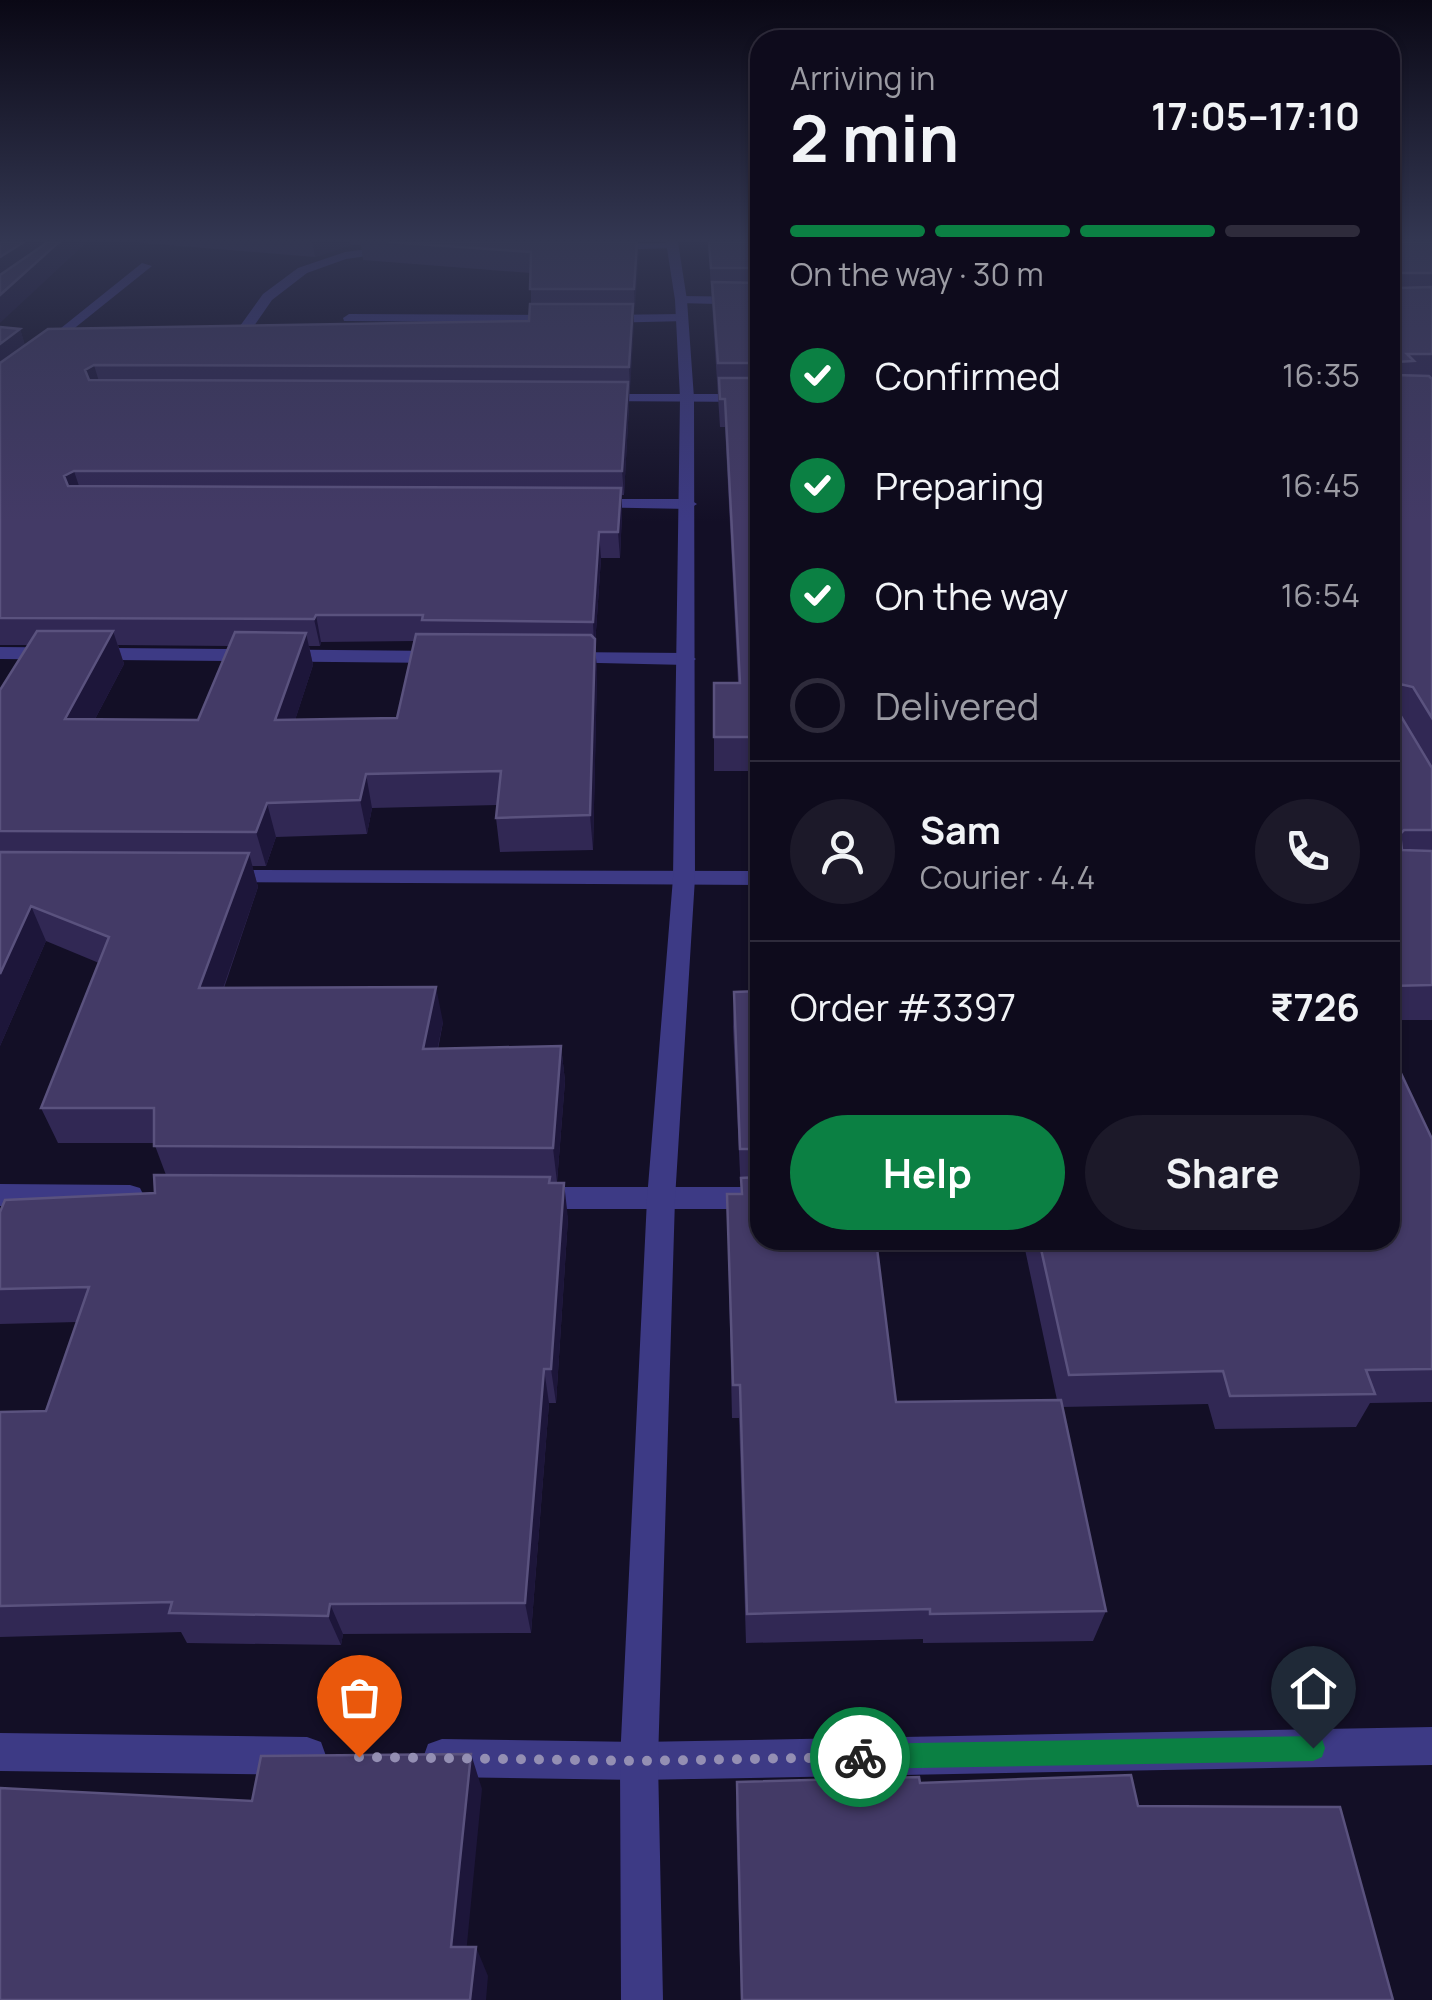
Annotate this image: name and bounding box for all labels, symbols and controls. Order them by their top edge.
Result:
text: Arriving in [790,56,935,100]
text: 17:05–17:10 [1151,89,1360,141]
text: 2 min [790,93,959,182]
text: On the way · 30 m [790,252,1044,296]
icon: check [790,348,845,403]
text: Confirmed [875,349,1061,401]
text: 16:35 [1282,353,1360,397]
icon: check [790,458,845,513]
text: Preparing [875,459,1044,511]
text: 16:45 [1281,463,1360,507]
icon: check [790,568,845,623]
text: On the way [875,569,1068,621]
text: 16:54 [1281,573,1360,617]
text: Delivered [875,679,1039,731]
button: person [790,799,895,904]
button: phone [1255,799,1360,904]
text: Sam [920,803,1001,855]
text: Courier · 4.4 [920,855,1095,899]
text: Order #3397 [790,980,1016,1032]
text: ₹726 [1270,980,1360,1032]
button: Help [790,1115,1065,1230]
button: Share [1085,1115,1360,1230]
pin [1271,1646,1356,1749]
pin [317,1655,402,1758]
icon: home [1286,1661,1341,1716]
icon: bag [332,1670,387,1725]
courier [810,1707,910,1807]
icon: bike [833,1730,888,1785]

